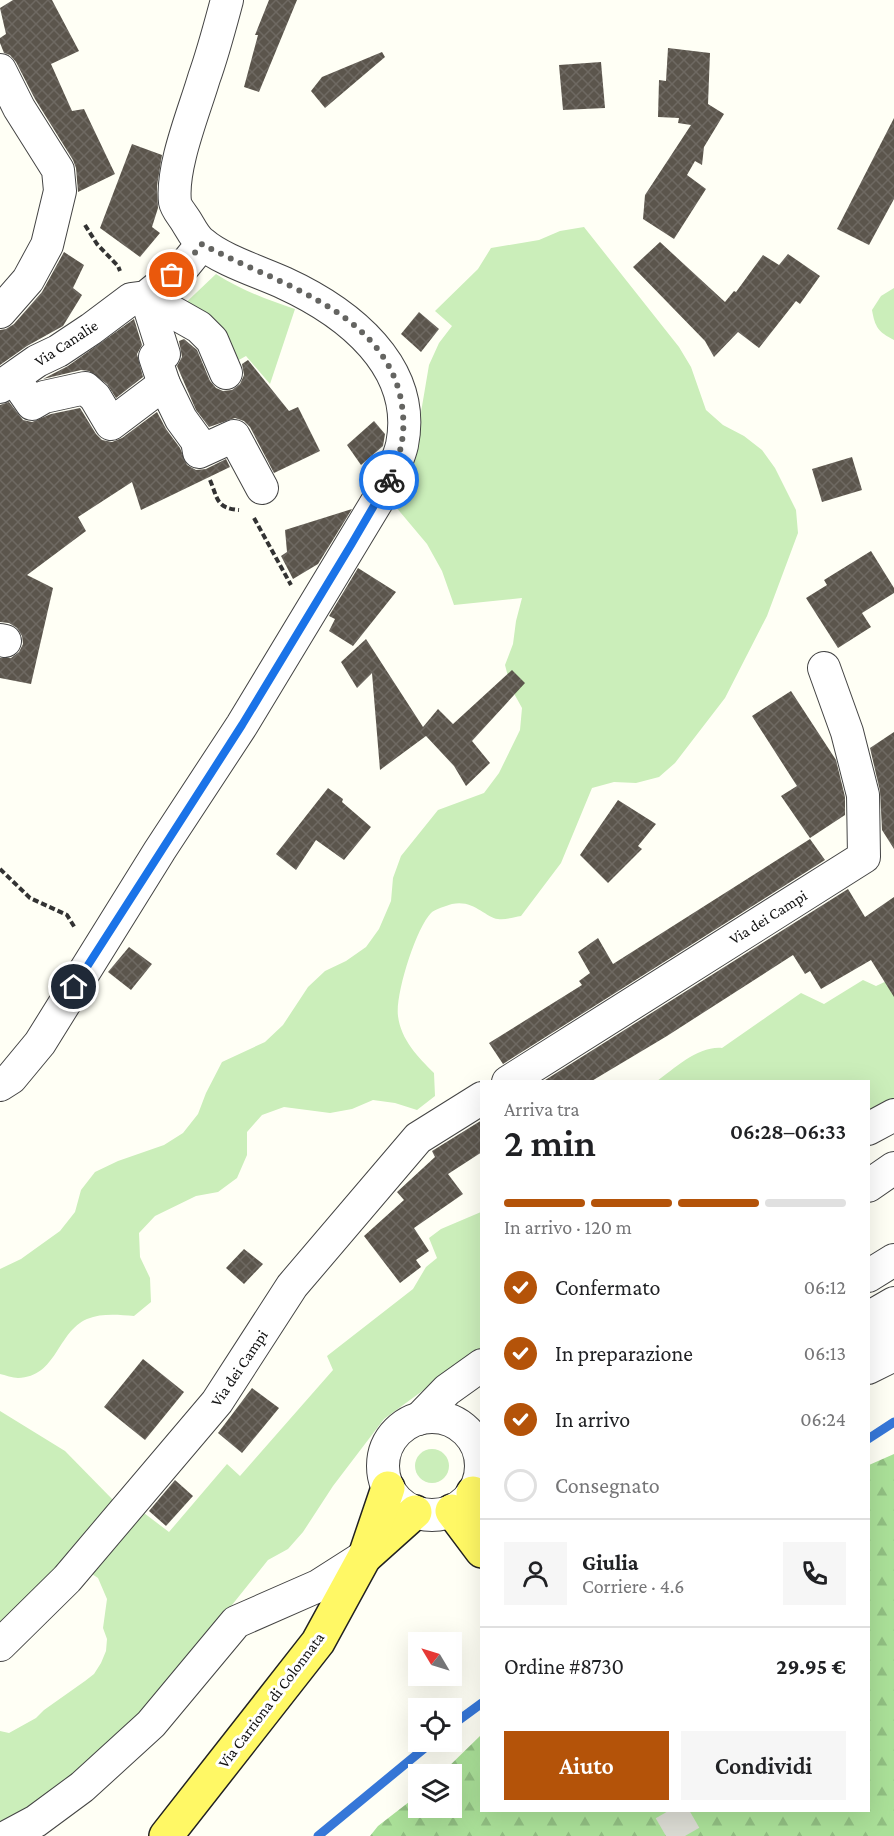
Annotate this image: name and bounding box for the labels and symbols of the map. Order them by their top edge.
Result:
pin [146,249,197,300]
street label: Via Canalie [31,316,101,370]
courier [359,450,419,510]
street label: Via dei Campi [726,886,810,948]
pin [48,961,99,1012]
street label: Via dei Campi [207,1327,272,1410]
street label: Via Carriona di Colonnata [215,1629,328,1771]
north arrow [408,1632,462,1686]

